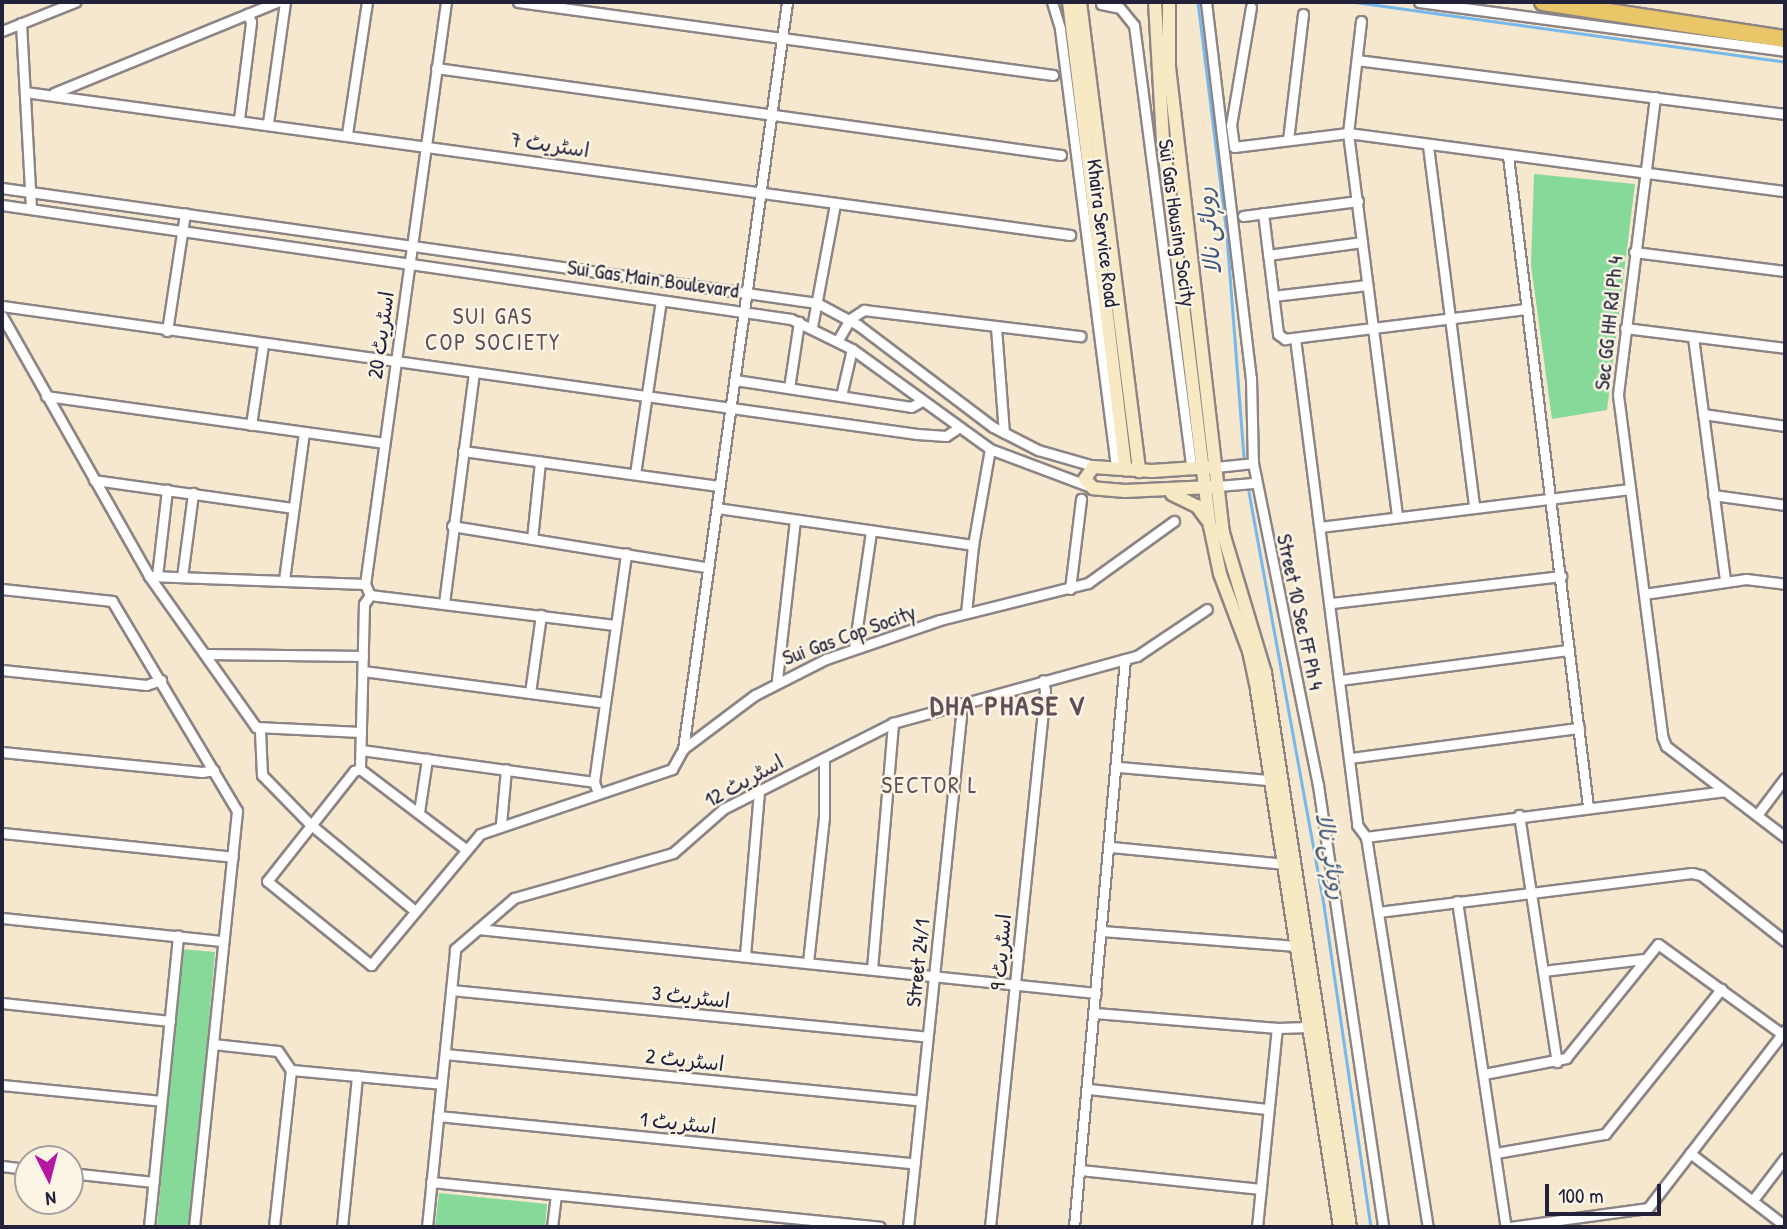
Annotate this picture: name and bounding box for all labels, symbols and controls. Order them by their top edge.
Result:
street label: اسٹریٹ 7 [509,127,591,163]
street label: Sui Gas Housing Socity [1153,138,1201,308]
street label: Khaira Service Road [1081,158,1125,308]
water label: روہائی نالا [1191,186,1227,276]
street label: Sui Gas Main Boulevard [566,254,740,304]
street label: Sec GG HH Rd Ph 4 [1589,255,1629,391]
street label: اسٹریٹ 20 [362,290,400,380]
district label: SUI GAS COP SOCIETY [426,302,560,356]
street label: Street 10 Sec FF Ph 4 [1271,532,1329,692]
street label: Sui Gas Cop Socity [779,599,919,671]
district label: DHA PHASE V [931,688,1085,722]
street label: اسٹریٹ 12 [700,749,788,813]
district label: SECTOR L [882,771,978,799]
water label: روہائی نالا [1310,810,1352,902]
street label: اسٹریٹ 9 [985,913,1017,991]
street label: Street 24/1 [901,918,935,1008]
street label: اسٹریٹ 3 [651,980,731,1014]
street label: اسٹریٹ 2 [645,1043,725,1077]
street label: اسٹریٹ 1 [639,1106,717,1140]
north arrow [14,1145,84,1215]
scale bar [1549,1170,1664,1214]
text: 100 m [1558,1181,1604,1210]
text: N [45,1185,57,1212]

